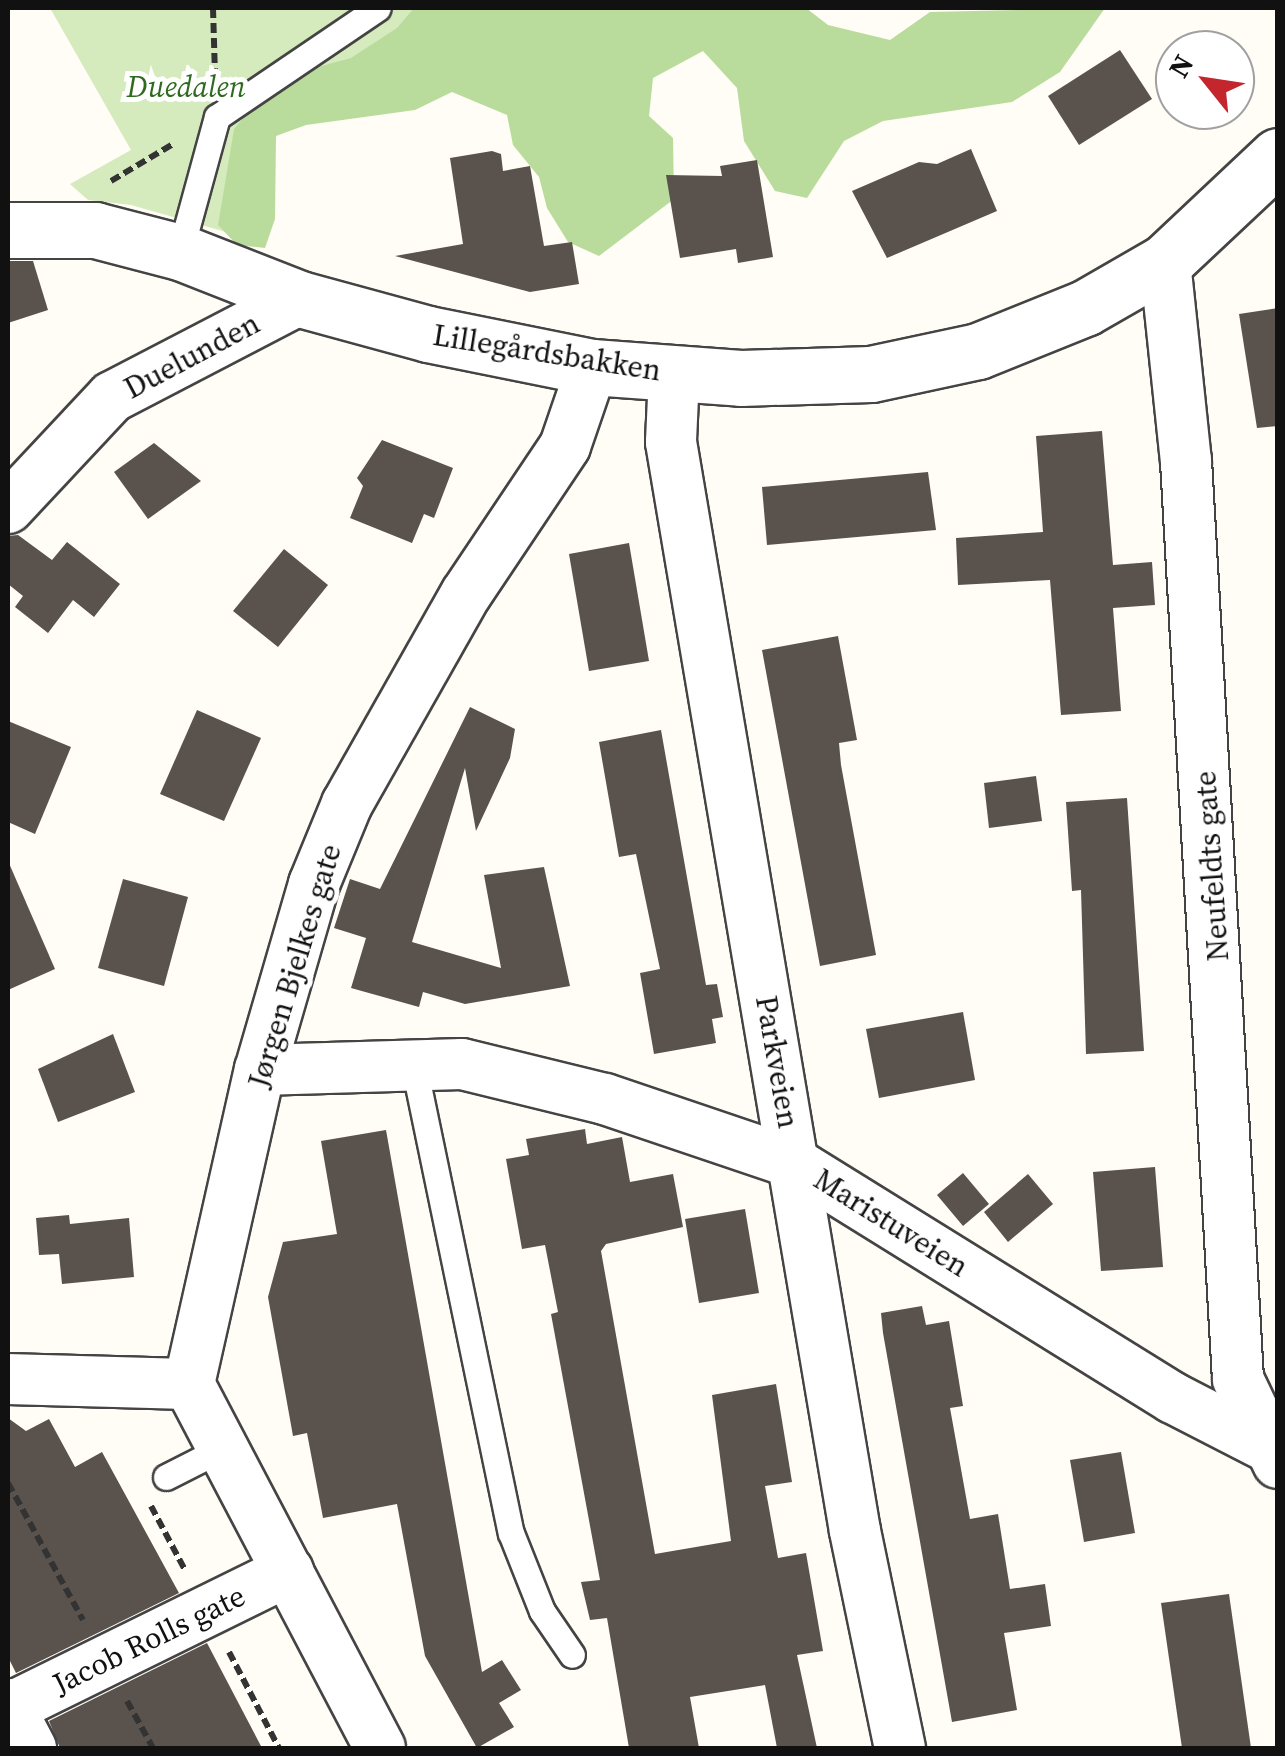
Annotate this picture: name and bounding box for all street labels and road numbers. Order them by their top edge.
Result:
street label: Duelunden [118,305,266,407]
street label: Lillegårdsbakken [430,317,664,389]
street label: Neufeldts gate [1187,770,1237,962]
street label: Jørgen Bjelkes gate [241,840,349,1092]
street label: Parkveien [748,993,806,1131]
street label: Maristuveien [807,1161,975,1285]
street label: Jacob Rolls gate [47,1578,251,1702]

